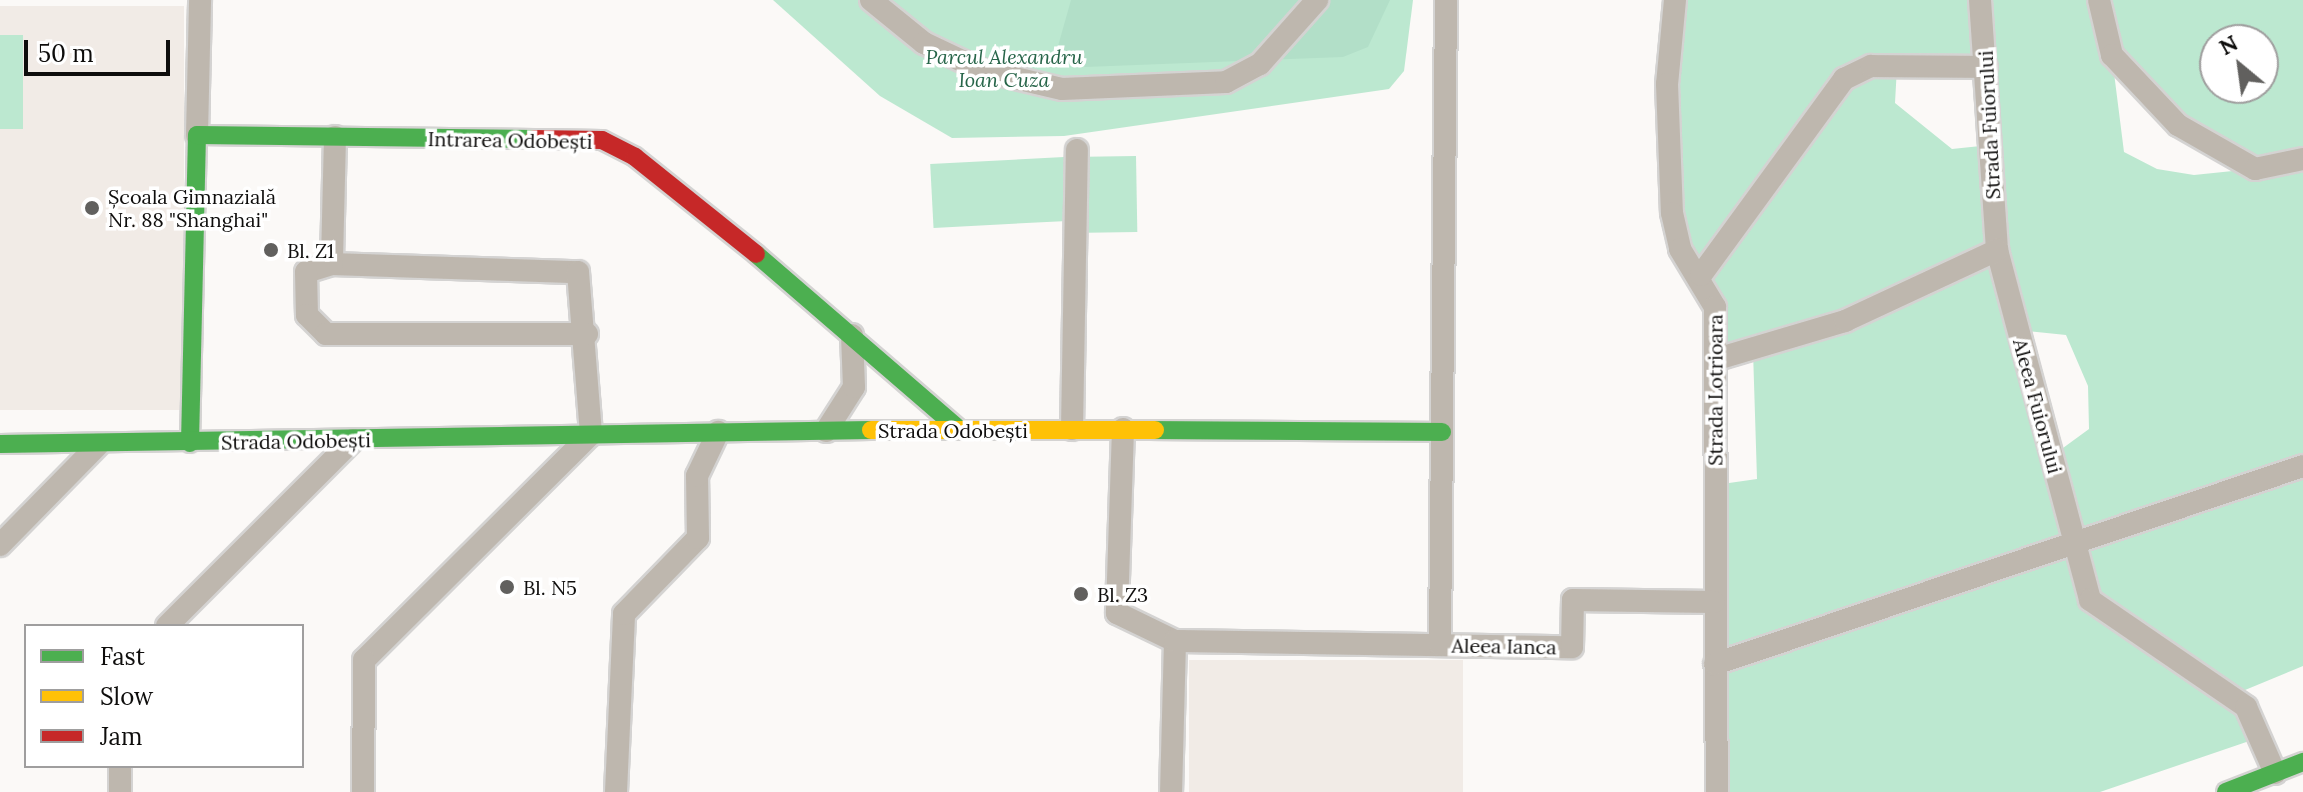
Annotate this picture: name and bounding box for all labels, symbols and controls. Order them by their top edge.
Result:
scale bar [28,24,174,74]
north arrow [2199,24,2279,104]
text: N [2214,28,2243,61]
text: 50 m [38,38,94,69]
park label: Parcul Alexandru Ioan Cuza [925,44,1083,91]
street label: Strada Fuiorului [1973,50,2005,200]
street label: Intrarea Odobești [428,127,592,153]
place label: Școala Gimnazială Nr. 88 "Shanghai" [108,184,276,231]
marker: Școala Gimnazială Nr. 88 "Shanghai" [83,199,101,217]
place label: Bl. Z1 [287,238,334,262]
marker: Bl. Z1 [262,241,280,259]
street label: Strada Lotrioara [1703,314,1727,466]
street label: Aleea Fuiorului [2008,336,2068,476]
street label: Strada Odobești [878,418,1028,442]
street label: Strada Odobești [221,428,371,454]
place label: Bl. N5 [523,575,577,599]
marker: Bl. N5 [498,578,516,596]
place label: Bl. Z3 [1097,582,1148,606]
marker: Bl. Z3 [1072,585,1090,603]
legend [24,624,304,768]
street label: Aleea Ianca [1451,633,1557,659]
text: Fast [100,641,145,672]
text: Slow [100,681,153,712]
text: Jam [100,721,142,752]

